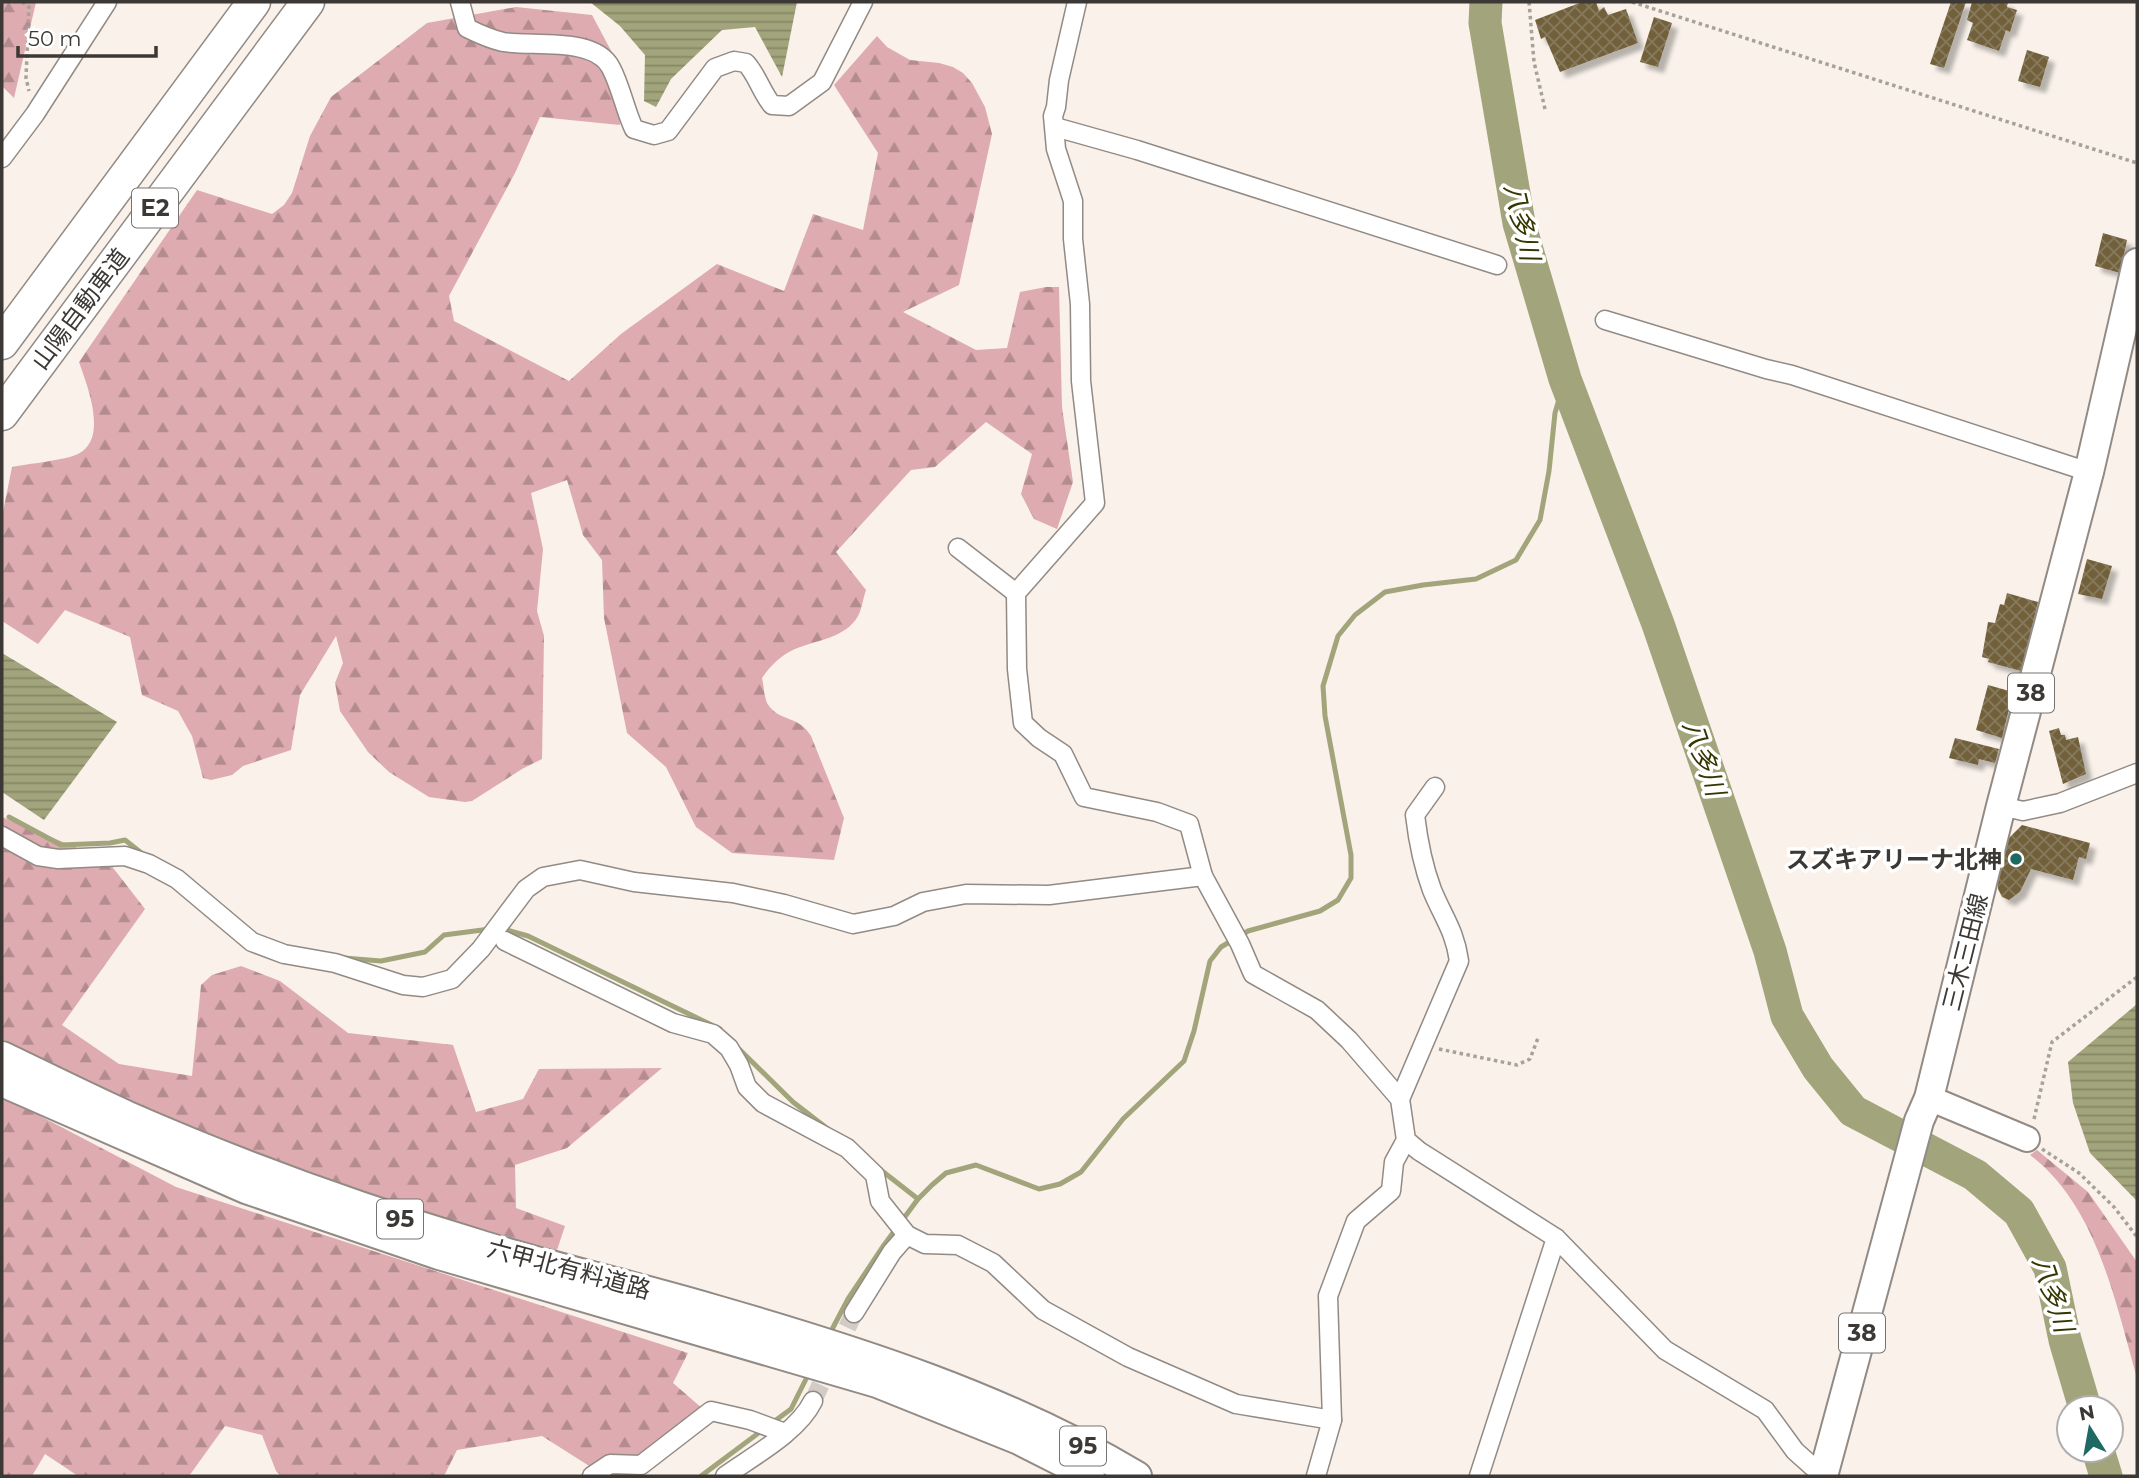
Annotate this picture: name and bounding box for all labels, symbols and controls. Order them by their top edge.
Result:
scale bar [18,14,156,58]
text: 50 m [28,26,82,51]
water label: 八多川 [1498,180,1547,267]
road number: E2 [132,188,178,228]
street label: 山陽自動車道 [25,243,135,375]
road number: 38 [2008,674,2054,712]
water label: 八多川 [1676,716,1733,803]
place label: スズキアリーナ北神 [1786,845,2002,874]
marker: スズキアリーナ北神 [2008,851,2024,867]
street label: 三木三田線 [1936,890,1994,1014]
road number: 95 [377,1200,423,1238]
street label: 六甲北有料道路 [484,1233,654,1305]
water label: 八多川 [2026,1252,2081,1339]
road number: 38 [1839,1314,1885,1352]
north arrow [2055,1394,2125,1464]
text: N [2077,1400,2097,1426]
road number: 95 [1060,1427,1106,1466]

